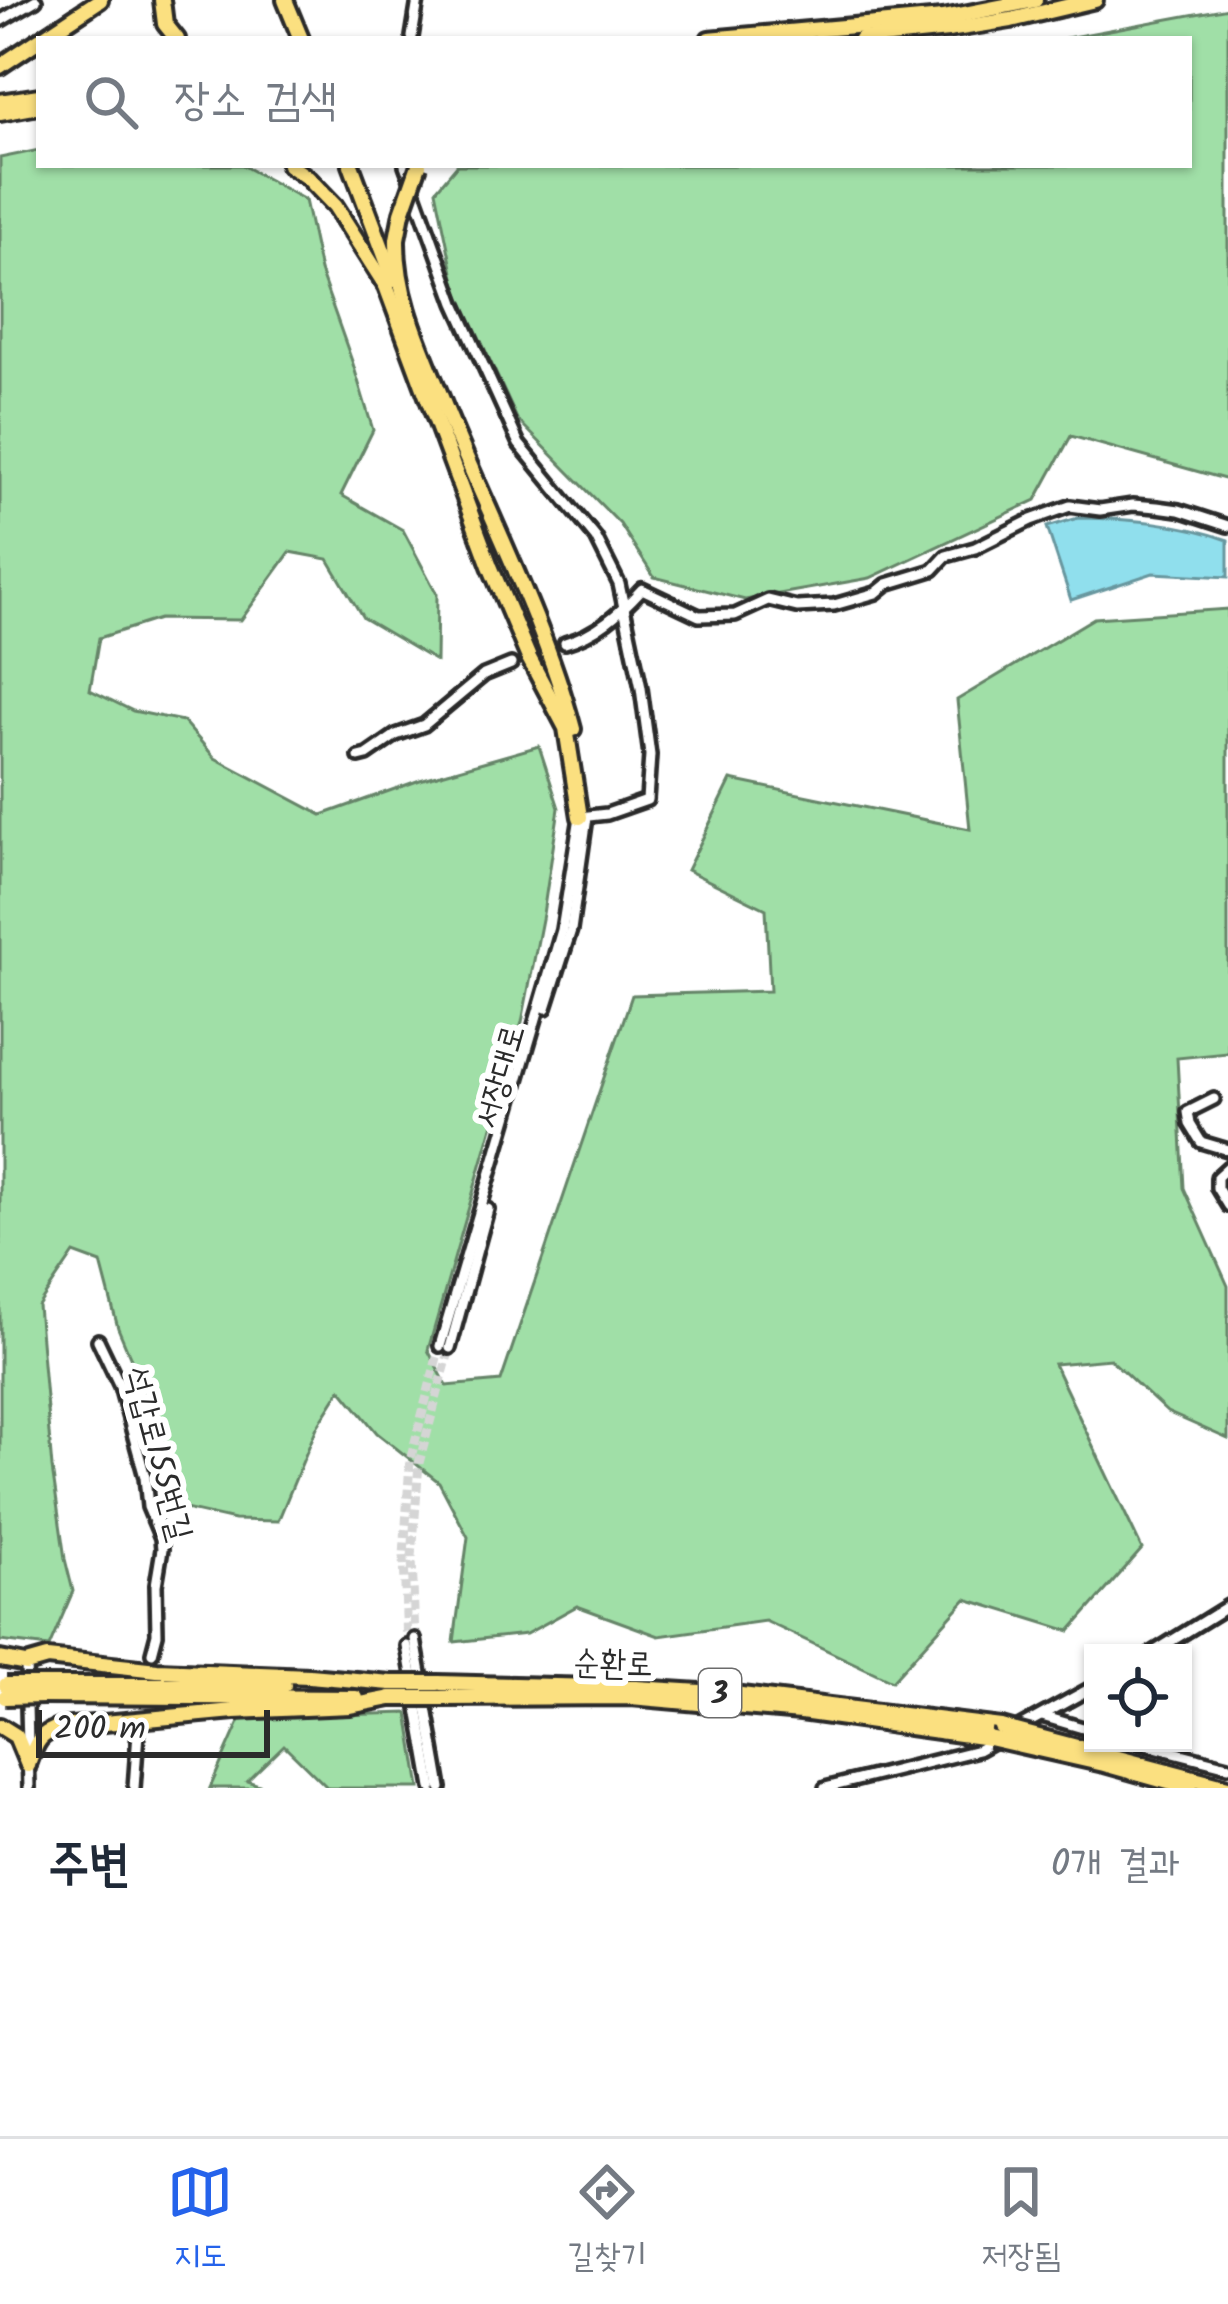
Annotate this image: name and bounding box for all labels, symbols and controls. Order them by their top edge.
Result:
search box [36,36,1192,168]
text: 장소 검색 [174,66,337,138]
icon: search [78,69,144,135]
street label: 서장대로 [461,1019,541,1135]
street label: 석갑로155번길 [108,1361,205,1547]
street label: 순환로 [573,1638,653,1693]
map controls [1084,1644,1192,1752]
button: locate [1084,1644,1192,1752]
road number: 3 [699,1669,741,1717]
scale bar [36,1704,270,1757]
text: 200 m [54,1704,146,1757]
text: 주변 [48,1826,130,1907]
text: 0개 결과 [1051,1835,1180,1897]
tab: 지도 [167,2159,233,2284]
tab: 길찾기 [567,2159,647,2284]
tab: 저장됨 [981,2159,1061,2284]

